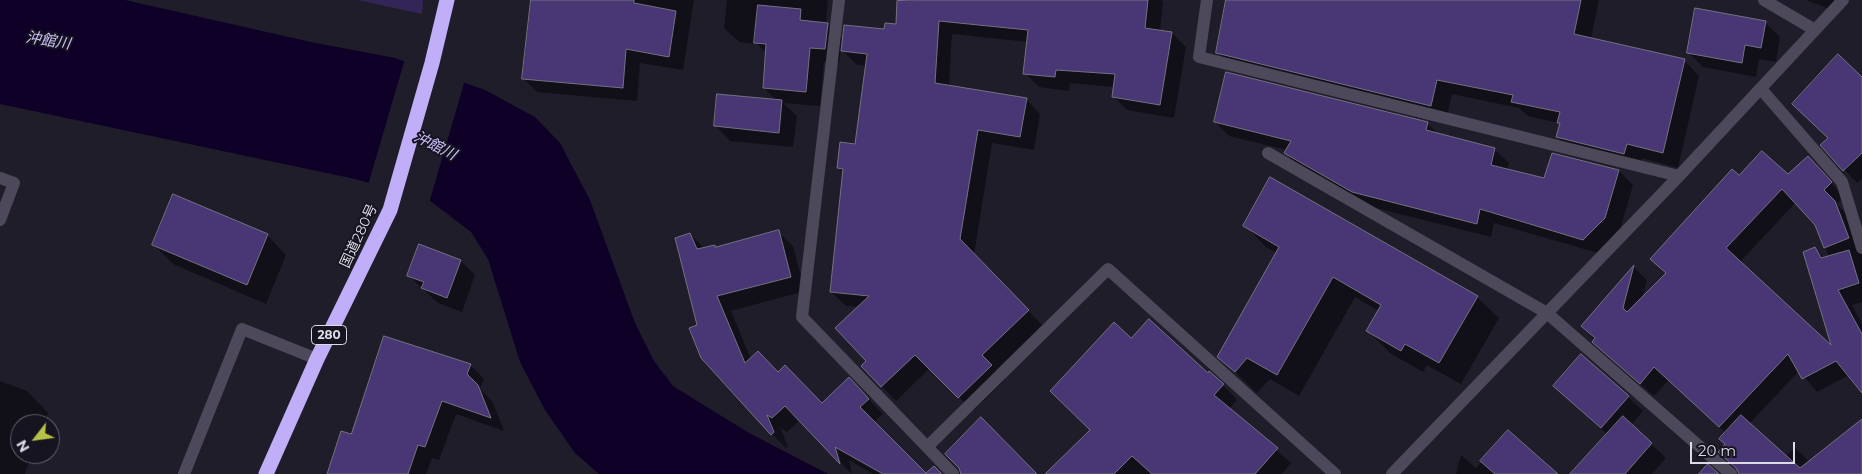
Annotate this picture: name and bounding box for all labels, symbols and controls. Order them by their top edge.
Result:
water label: 沖館川 [24,29,72,53]
water label: 沖館川 [411,128,459,164]
street label: 国道280号 [337,202,381,270]
road number: 280 [312,326,346,344]
north arrow [10,414,60,464]
scale bar [1692,432,1797,464]
text: N [12,437,33,455]
text: 20 m [1698,441,1736,460]

